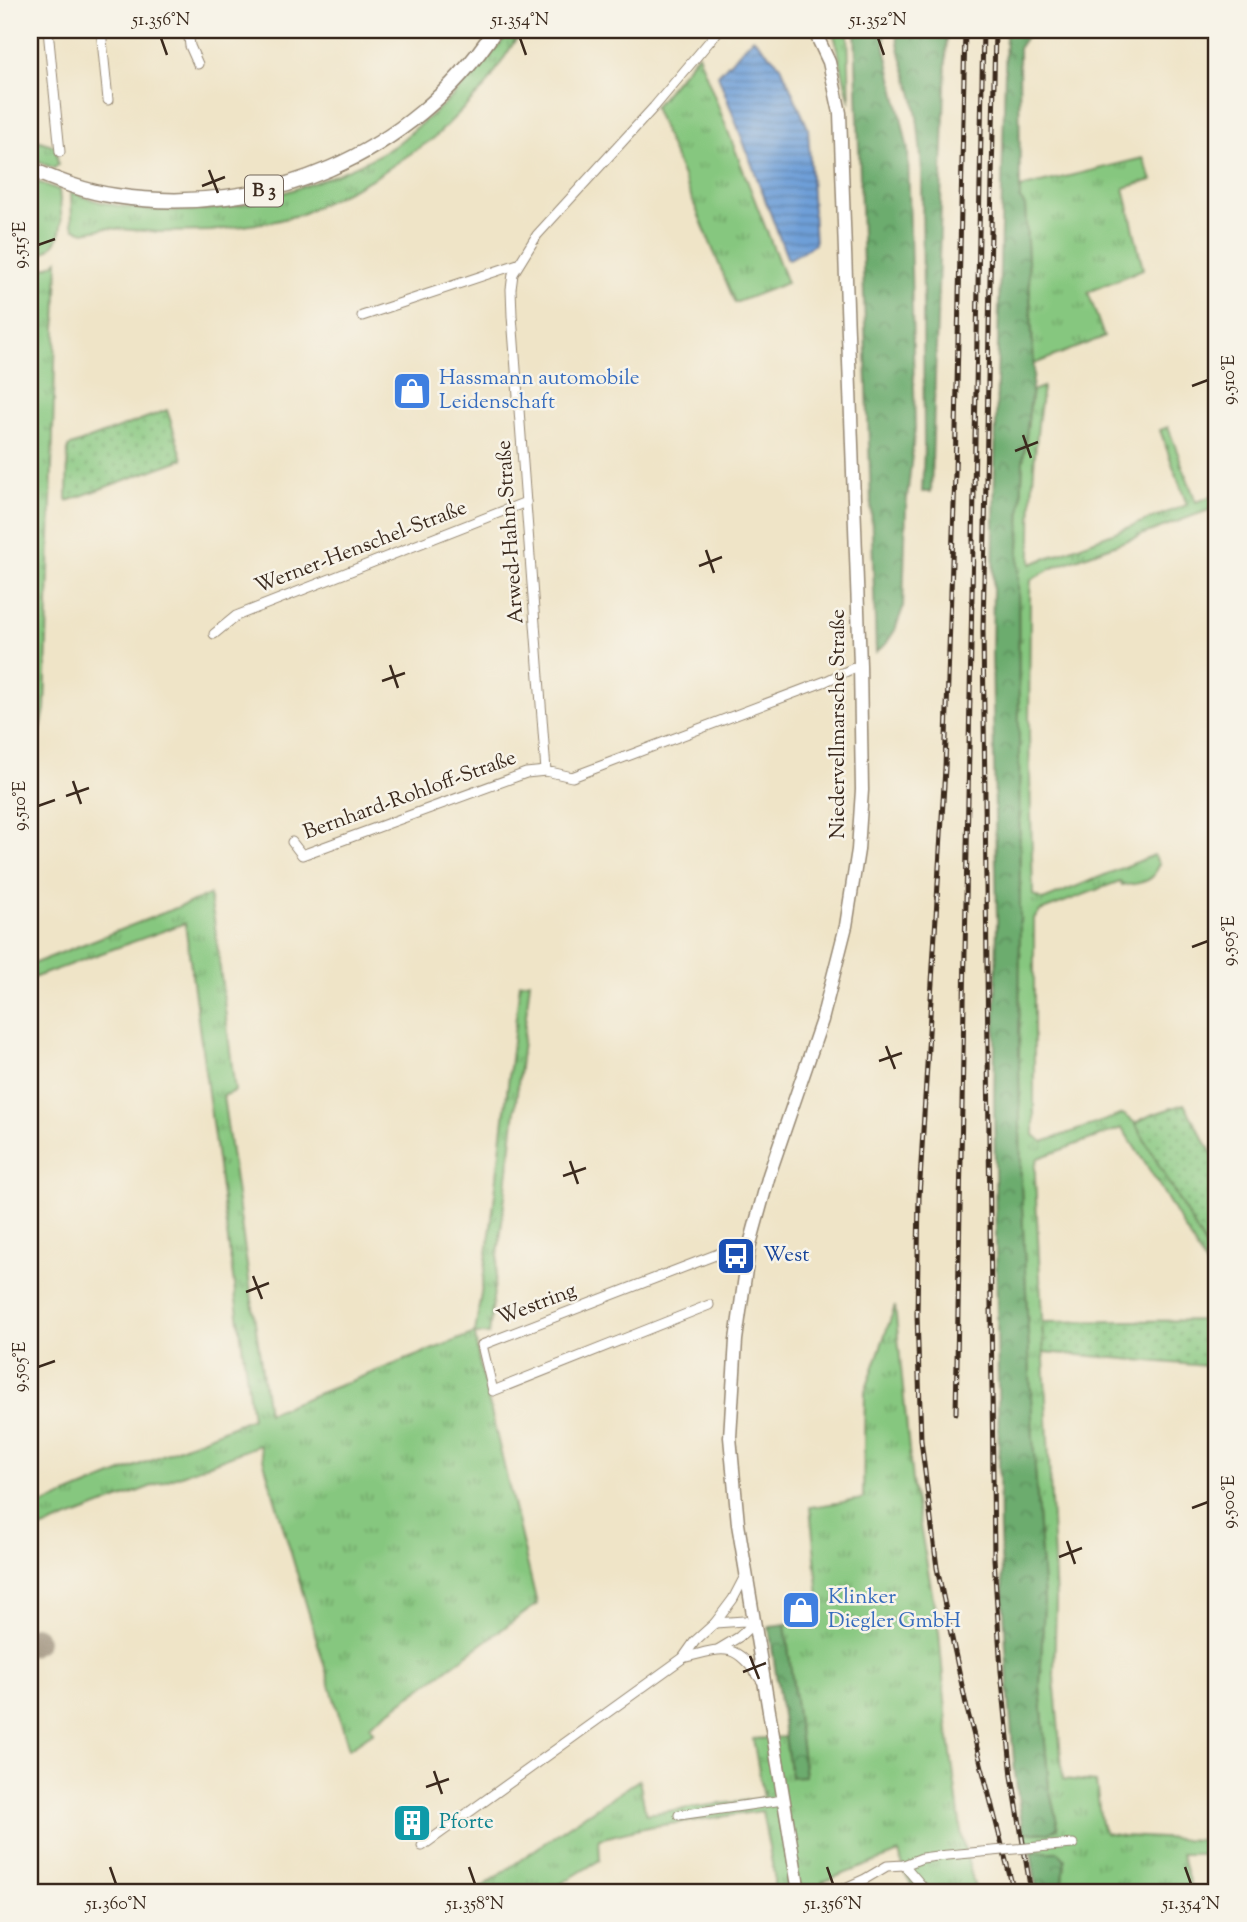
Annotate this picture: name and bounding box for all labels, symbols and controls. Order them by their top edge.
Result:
text: 51.356°N [131,8,190,34]
text: 51.354°N [490,8,549,34]
text: 51.352°N [848,8,907,34]
road number: B 3 [245,176,283,206]
text: 9.515°E [8,221,34,269]
text: 9.510°E [1217,355,1243,405]
place label: Hassmann automobile Leidenschaft [439,364,640,418]
shop icon: Hassmann automobile Leidenschaft [391,370,433,412]
street label: Arwed-Hahn-Straße [490,439,532,625]
street label: Werner-Henschel-Straße [251,494,471,602]
street label: Niedervellmarsche Straße [824,609,854,839]
street label: Bernhard-Rohloff-Straße [299,743,521,849]
text: 9.510°E [8,781,34,831]
text: 9.505°E [1217,916,1243,966]
bus stop icon: West [715,1235,757,1277]
place label: West [763,1241,810,1271]
street label: Westring [493,1276,581,1334]
text: 9.505°E [8,1342,34,1392]
text: 9.500°E [1217,1475,1243,1529]
place label: Klinker Diegler GmbH [828,1583,961,1637]
shop icon: Klinker Diegler GmbH [780,1589,822,1631]
building icon: Pforte [391,1802,433,1844]
place label: Pforte [439,1808,494,1838]
text: 51.360°N [84,1892,147,1918]
text: 51.358°N [445,1892,504,1918]
text: 51.356°N [803,1892,862,1918]
text: 51.354°N [1161,1892,1220,1918]

